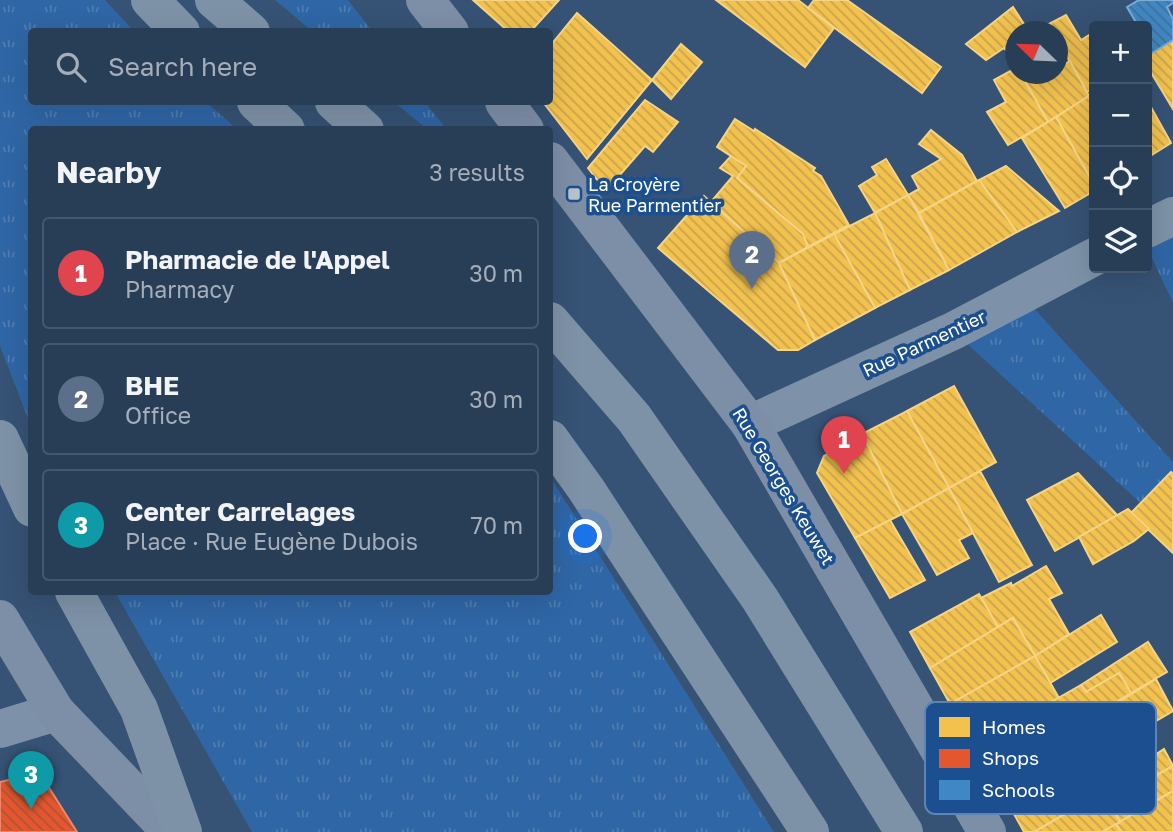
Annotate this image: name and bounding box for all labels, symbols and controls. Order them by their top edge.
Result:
north arrow [1005,21,1068,84]
map controls [1089,21,1152,273]
button: + [1089,21,1152,84]
search box [28,28,553,105]
icon: search [52,48,90,86]
text: Search here [108,51,257,82]
button: − [1089,84,1152,147]
button: locate [1089,147,1152,210]
text: Nearby [56,154,161,190]
text: 3 results [429,158,525,186]
place label: La Croyère Rue Parmentier [588,173,721,216]
marker: La Croyère Rue Parmentier [566,186,582,202]
button: layers [1089,210,1152,273]
pin: 2 [729,231,775,289]
text: Pharmacie de l'Appel [125,244,390,275]
text: 1 [75,259,87,287]
text: 30 m [469,259,523,287]
text: Pharmacy [125,275,234,303]
street label: Rue Parmentier [859,305,989,381]
text: BHE [125,370,179,401]
text: 2 [74,385,88,413]
text: 30 m [469,385,523,413]
text: Office [125,401,191,429]
street label: Rue Georges Keuwet [728,403,840,569]
pin: 1 [821,416,867,474]
text: Center Carrelages [125,496,355,527]
text: 3 [74,511,88,539]
text: 70 m [470,511,523,539]
your location [568,519,602,553]
text: Place · Rue Eugène Dubois [125,527,418,555]
legend [925,702,1156,814]
text: Homes [982,715,1046,738]
text: Shops [982,746,1039,769]
pin: 3 [8,751,54,809]
text: Schools [982,778,1055,801]

